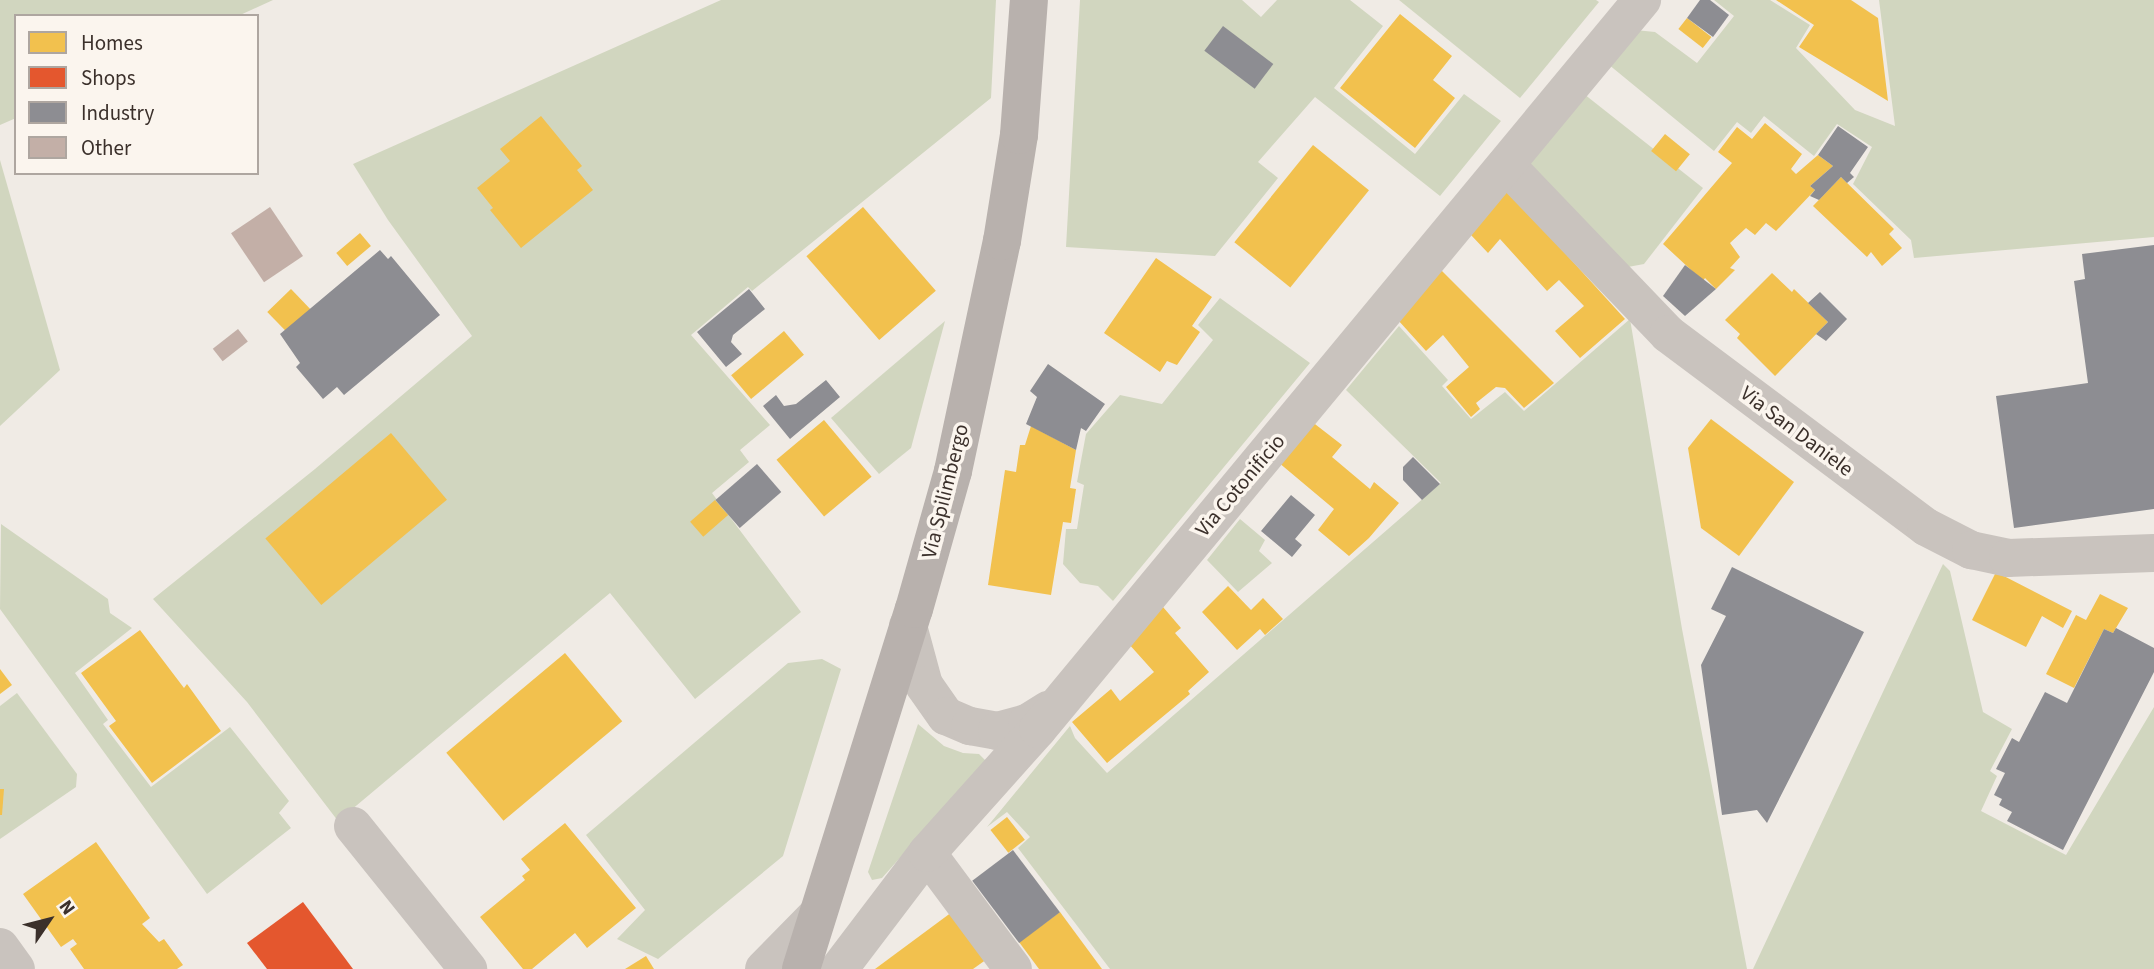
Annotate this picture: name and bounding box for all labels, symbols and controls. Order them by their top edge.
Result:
legend [14,14,259,175]
text: Homes [81,28,143,58]
text: Shops [81,63,135,93]
text: Industry [81,98,154,128]
text: Other [81,133,131,163]
street label: Via San Daniele [1736,380,1858,482]
street label: Via Spilimbergo [916,421,974,561]
street label: Via Cotonificio [1190,429,1290,541]
north arrow [14,885,84,955]
text: N [52,895,81,921]

